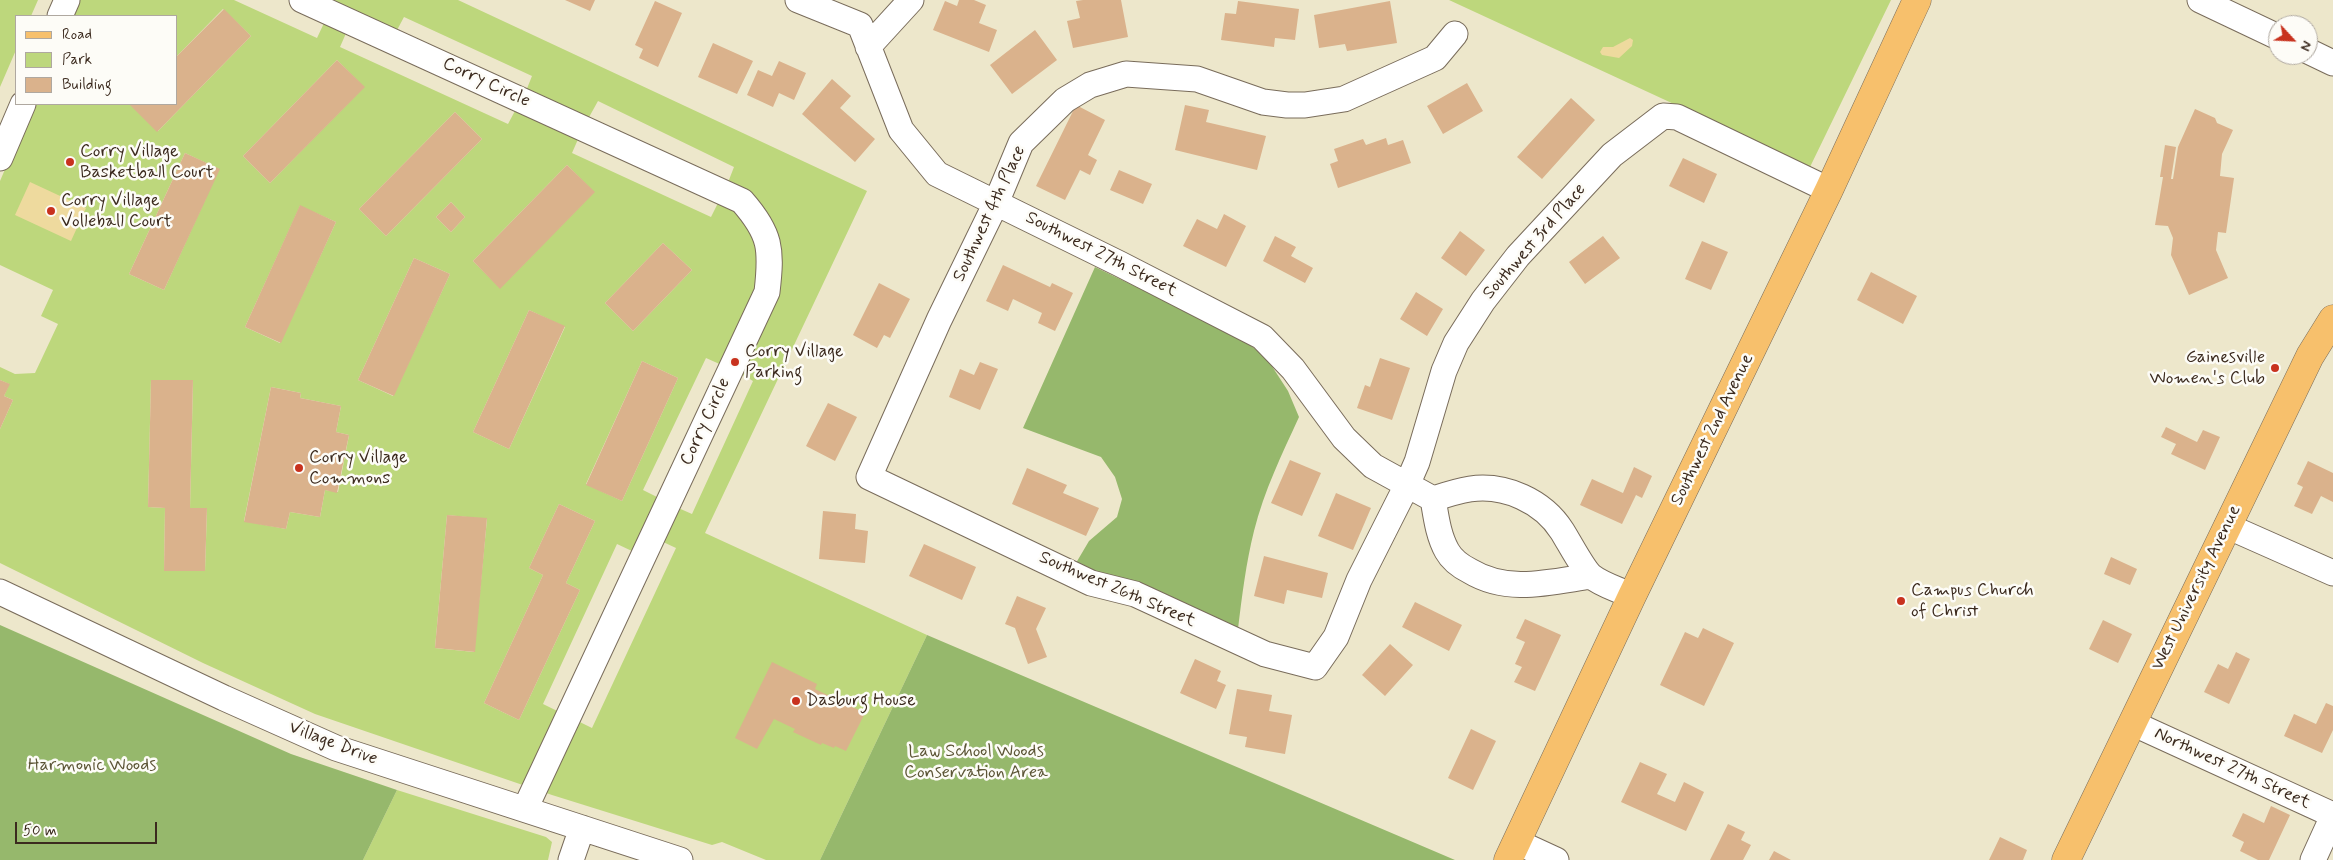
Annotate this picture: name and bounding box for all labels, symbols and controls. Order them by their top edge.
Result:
legend [15,15,178,105]
north arrow [2268,15,2318,65]
text: Road [62,25,92,45]
text: N [2296,38,2316,54]
text: Park [62,50,92,70]
street label: Corry Circle [439,53,533,113]
text: Building [62,75,112,95]
place label: Corry Village Basketball Court [80,141,214,183]
street label: Southwest 4th Place [949,142,1031,286]
marker: Corry Village Basketball Court [64,156,76,168]
street label: Southwest 3rd Place [1479,180,1591,304]
place label: Corry Village Volleball Court [61,190,172,232]
marker: Corry Village Volleball Court [45,205,57,217]
street label: Southwest 27th Street [1022,207,1180,303]
place label: Corry Village Parking [745,341,844,384]
place label: Gainesville Women's Club [2150,347,2265,389]
street label: Southwest 2nd Avenue [1667,351,1759,509]
marker: Corry Village Parking [729,356,741,368]
marker: Gainesville Women's Club [2269,362,2281,374]
street label: Corry Circle [676,375,736,469]
place label: Corry Village Commons [309,447,408,489]
marker: Corry Village Commons [293,462,305,474]
street label: West University Avenue [2148,502,2246,674]
street label: Southwest 26th Street [1035,547,1199,633]
place label: Campus Church of Christ [1911,580,2034,622]
marker: Campus Church of Christ [1895,595,1907,607]
place label: Dasburg House [806,690,916,712]
marker: Dasburg House [790,695,802,707]
street label: Village Drive [286,717,380,771]
street label: Northwest 27th Street [2150,723,2314,815]
park label: Law School Woods Conservation Area [904,741,1048,784]
park label: Harmonic Woods [28,755,156,777]
scale bar [18,812,160,844]
text: 50 m [23,821,57,841]

